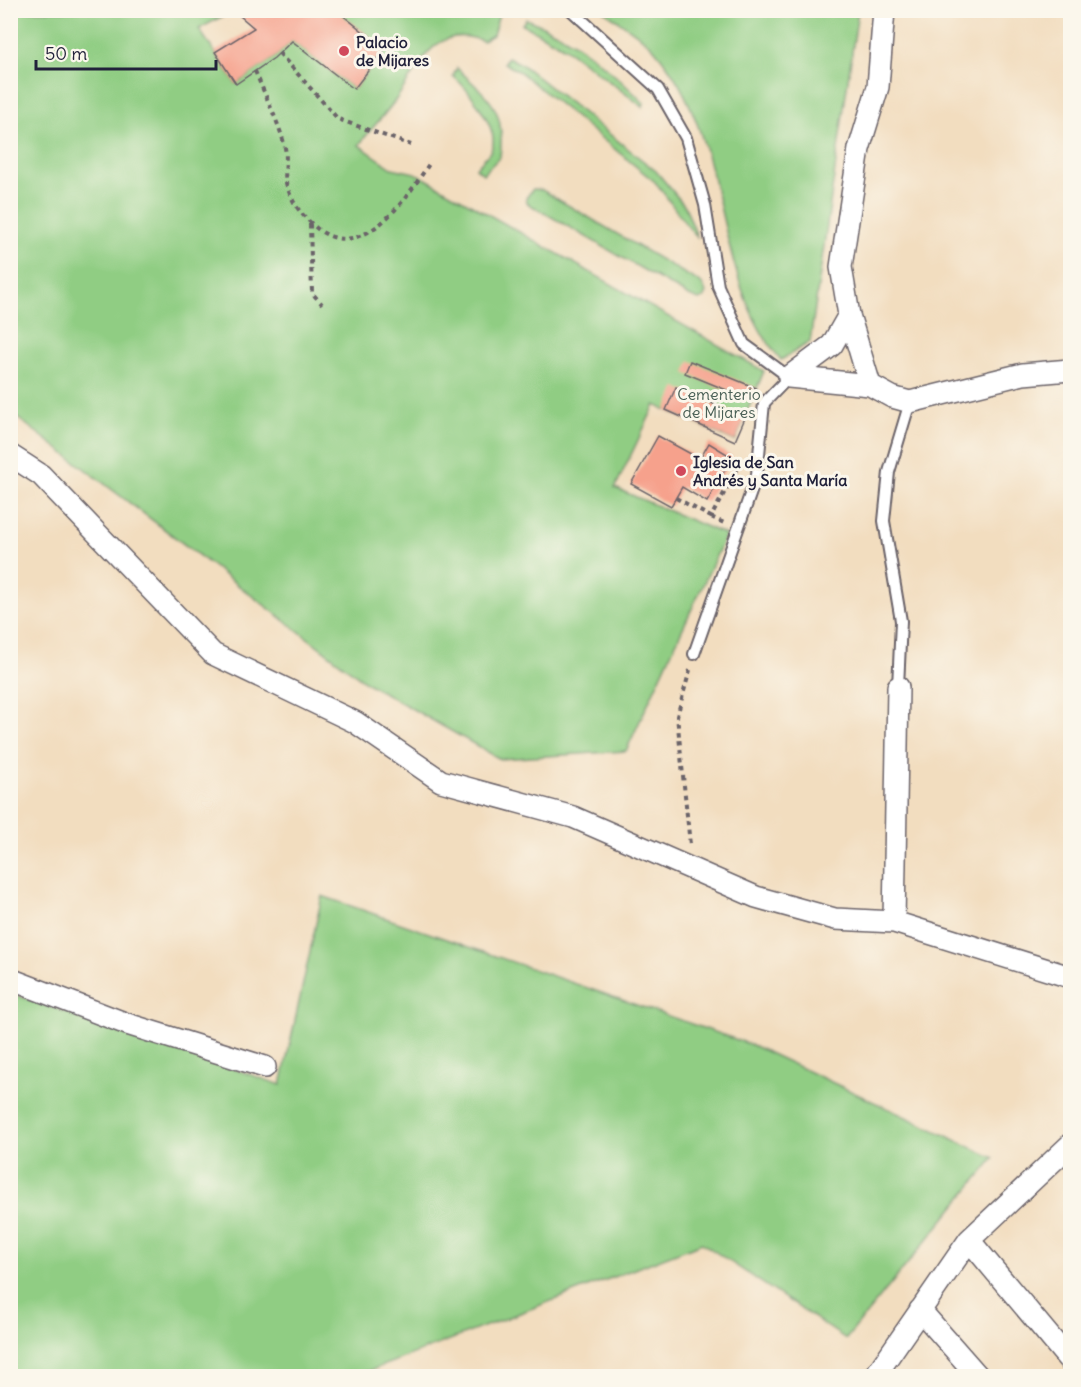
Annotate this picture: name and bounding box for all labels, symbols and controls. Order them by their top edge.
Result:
place label: Palacio de Mijares [356,32,429,70]
scale bar [36,33,216,71]
text: 50 m [45,42,87,65]
marker: Palacio de Mijares [337,44,351,58]
park label: Cementerio de Mijares [677,384,761,422]
place label: Iglesia de San Andrés y Santa María [693,452,847,491]
marker: Iglesia de San Andrés y Santa María [674,464,688,478]

